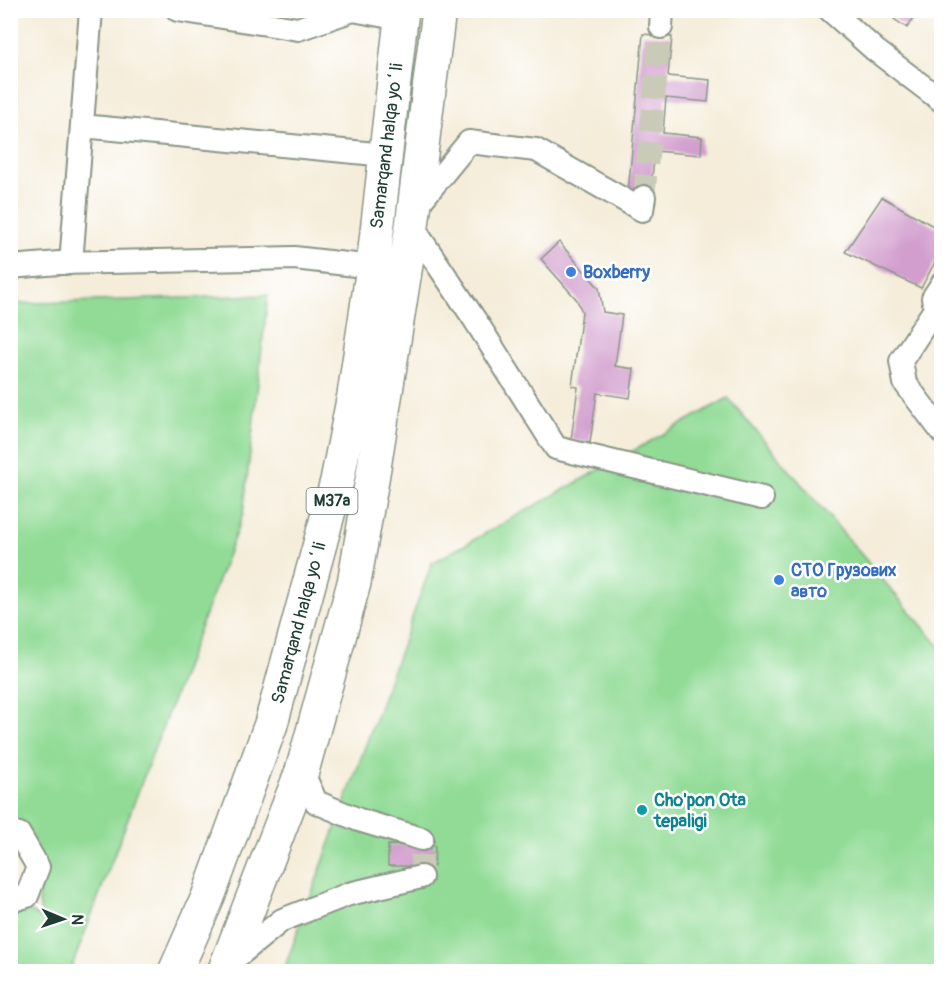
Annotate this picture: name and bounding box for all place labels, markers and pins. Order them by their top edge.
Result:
place label: Boxberry [583,261,650,284]
marker: Boxberry [564,265,578,279]
place label: СТО Грузових авто [791,559,896,603]
marker: СТО Грузових авто [772,573,786,587]
place label: Cho'pon Ota tepaligi [653,789,747,833]
marker: Cho'pon Ota tepaligi [635,803,649,817]

